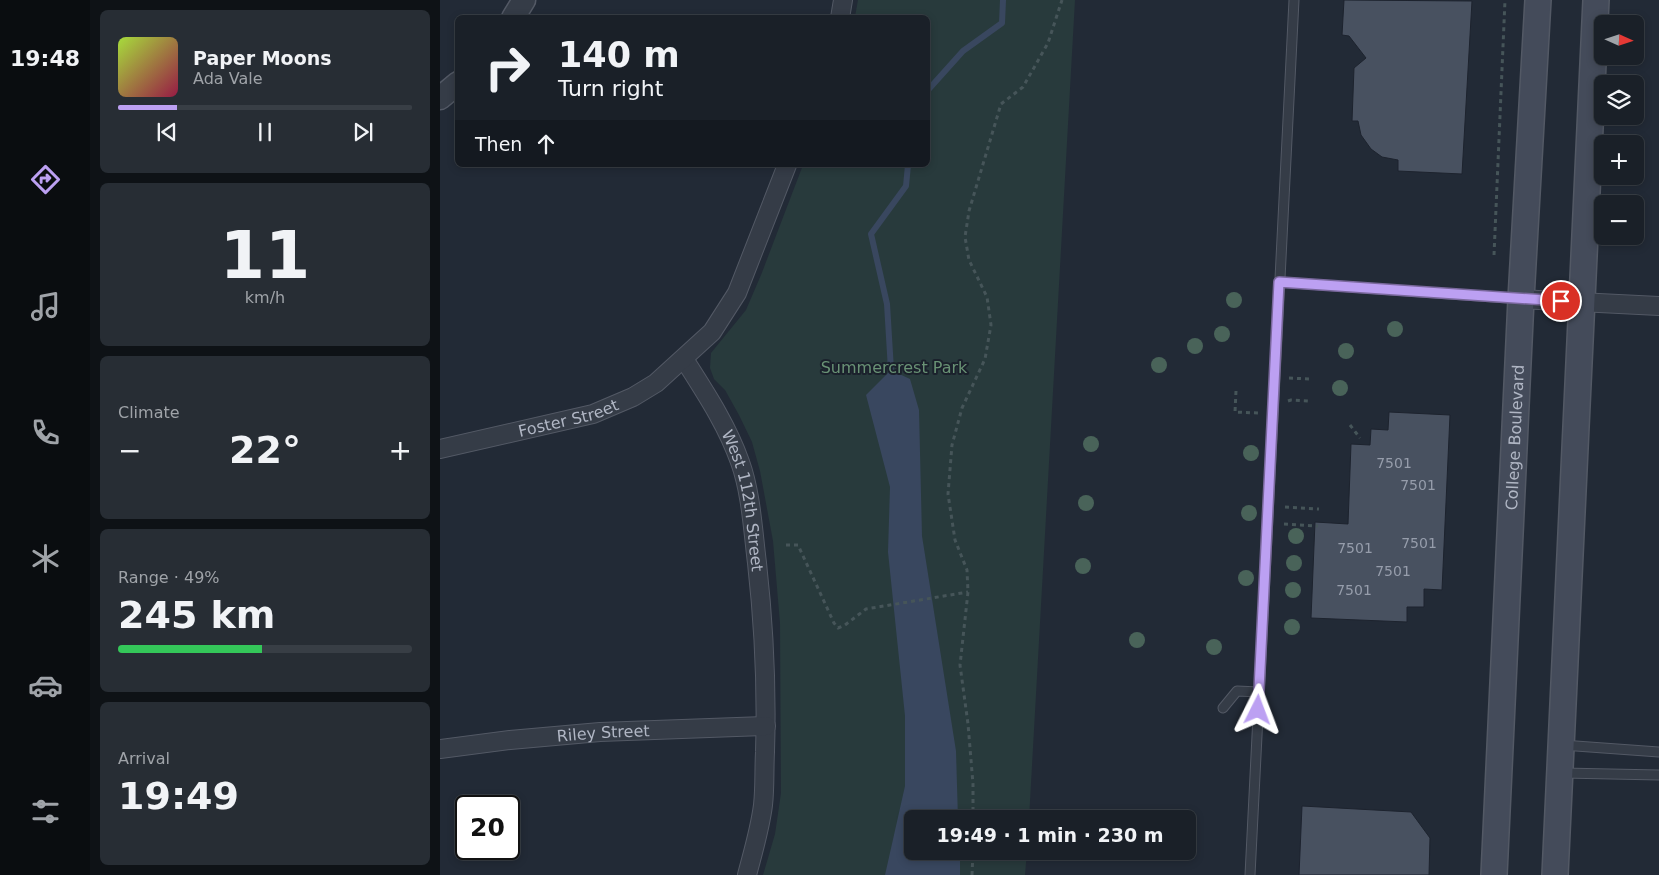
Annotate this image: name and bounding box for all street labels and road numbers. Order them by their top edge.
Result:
street label: College Boulevard [1502,364,1527,511]
street label: Foster Street [516,395,621,440]
street label: West 112th Street [718,427,767,572]
street label: Riley Street [556,721,650,745]

